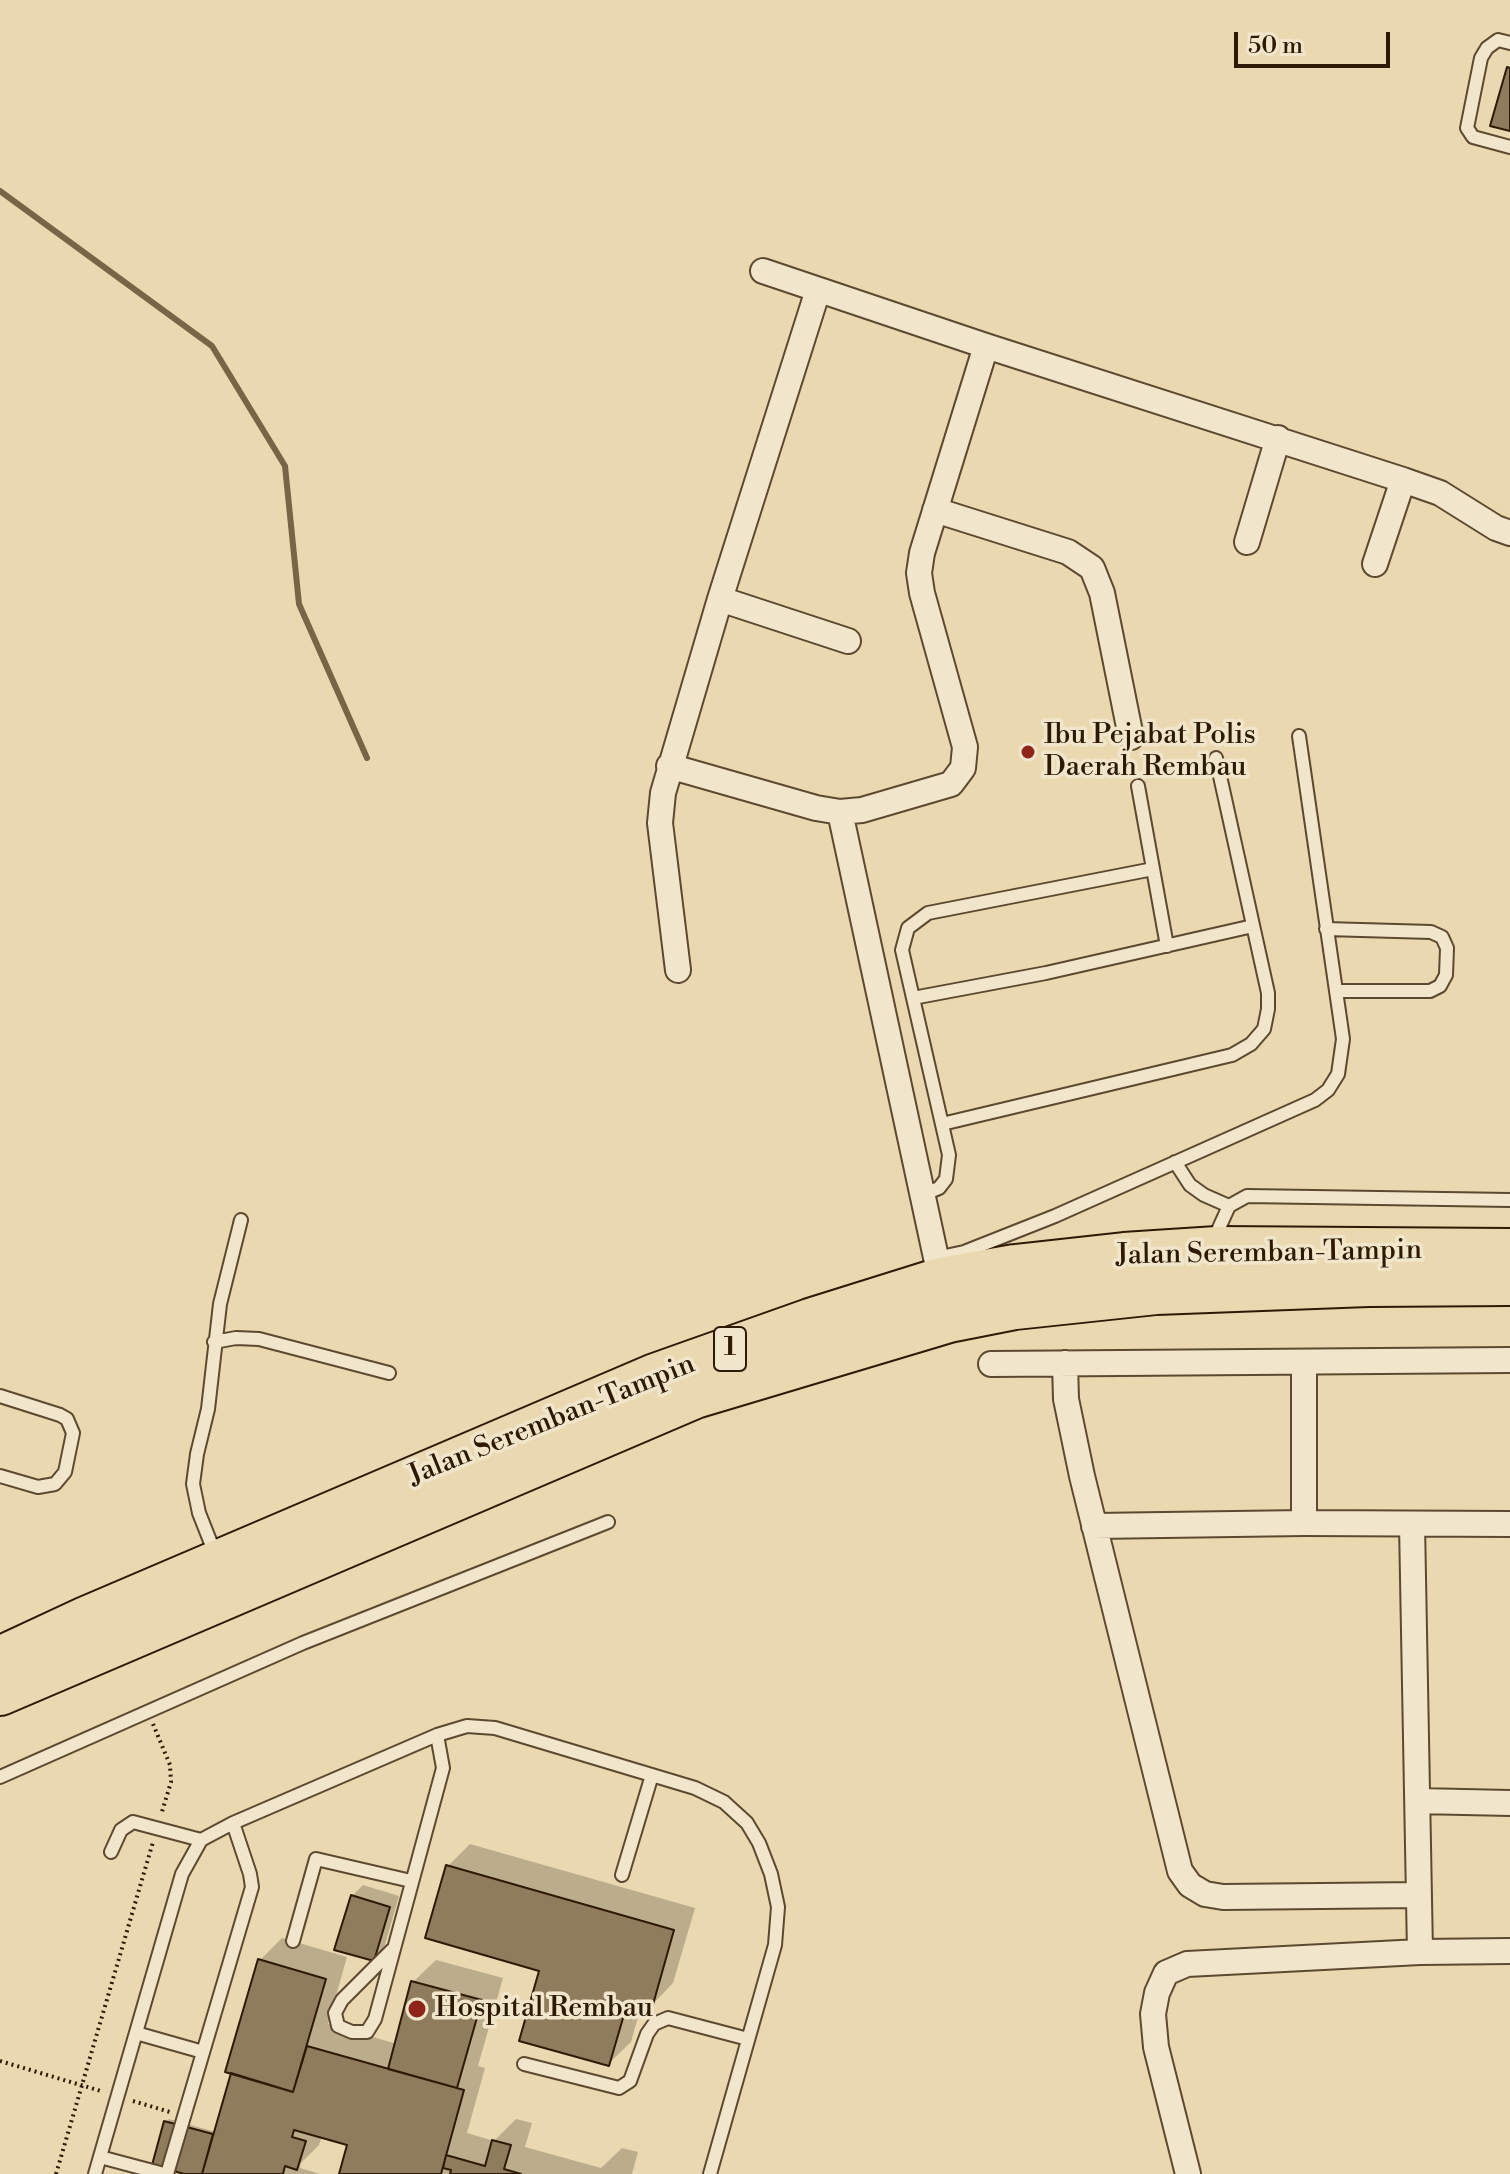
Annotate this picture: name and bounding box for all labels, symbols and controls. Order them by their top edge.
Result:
scale bar [1238,16,1394,66]
text: 50 m [1248,31,1303,61]
place label: Ibu Pejabat Polis Daerah Rembau [1044,719,1256,785]
marker: Ibu Pejabat Polis Daerah Rembau [1019,743,1037,761]
street label: Jalan Seremban-Tampin [1116,1235,1422,1273]
road number: 1 [714,1327,746,1371]
street label: Jalan Seremban-Tampin [404,1348,700,1494]
place label: Hospital Rembau [435,1992,653,2026]
marker: Hospital Rembau [406,1998,428,2020]

